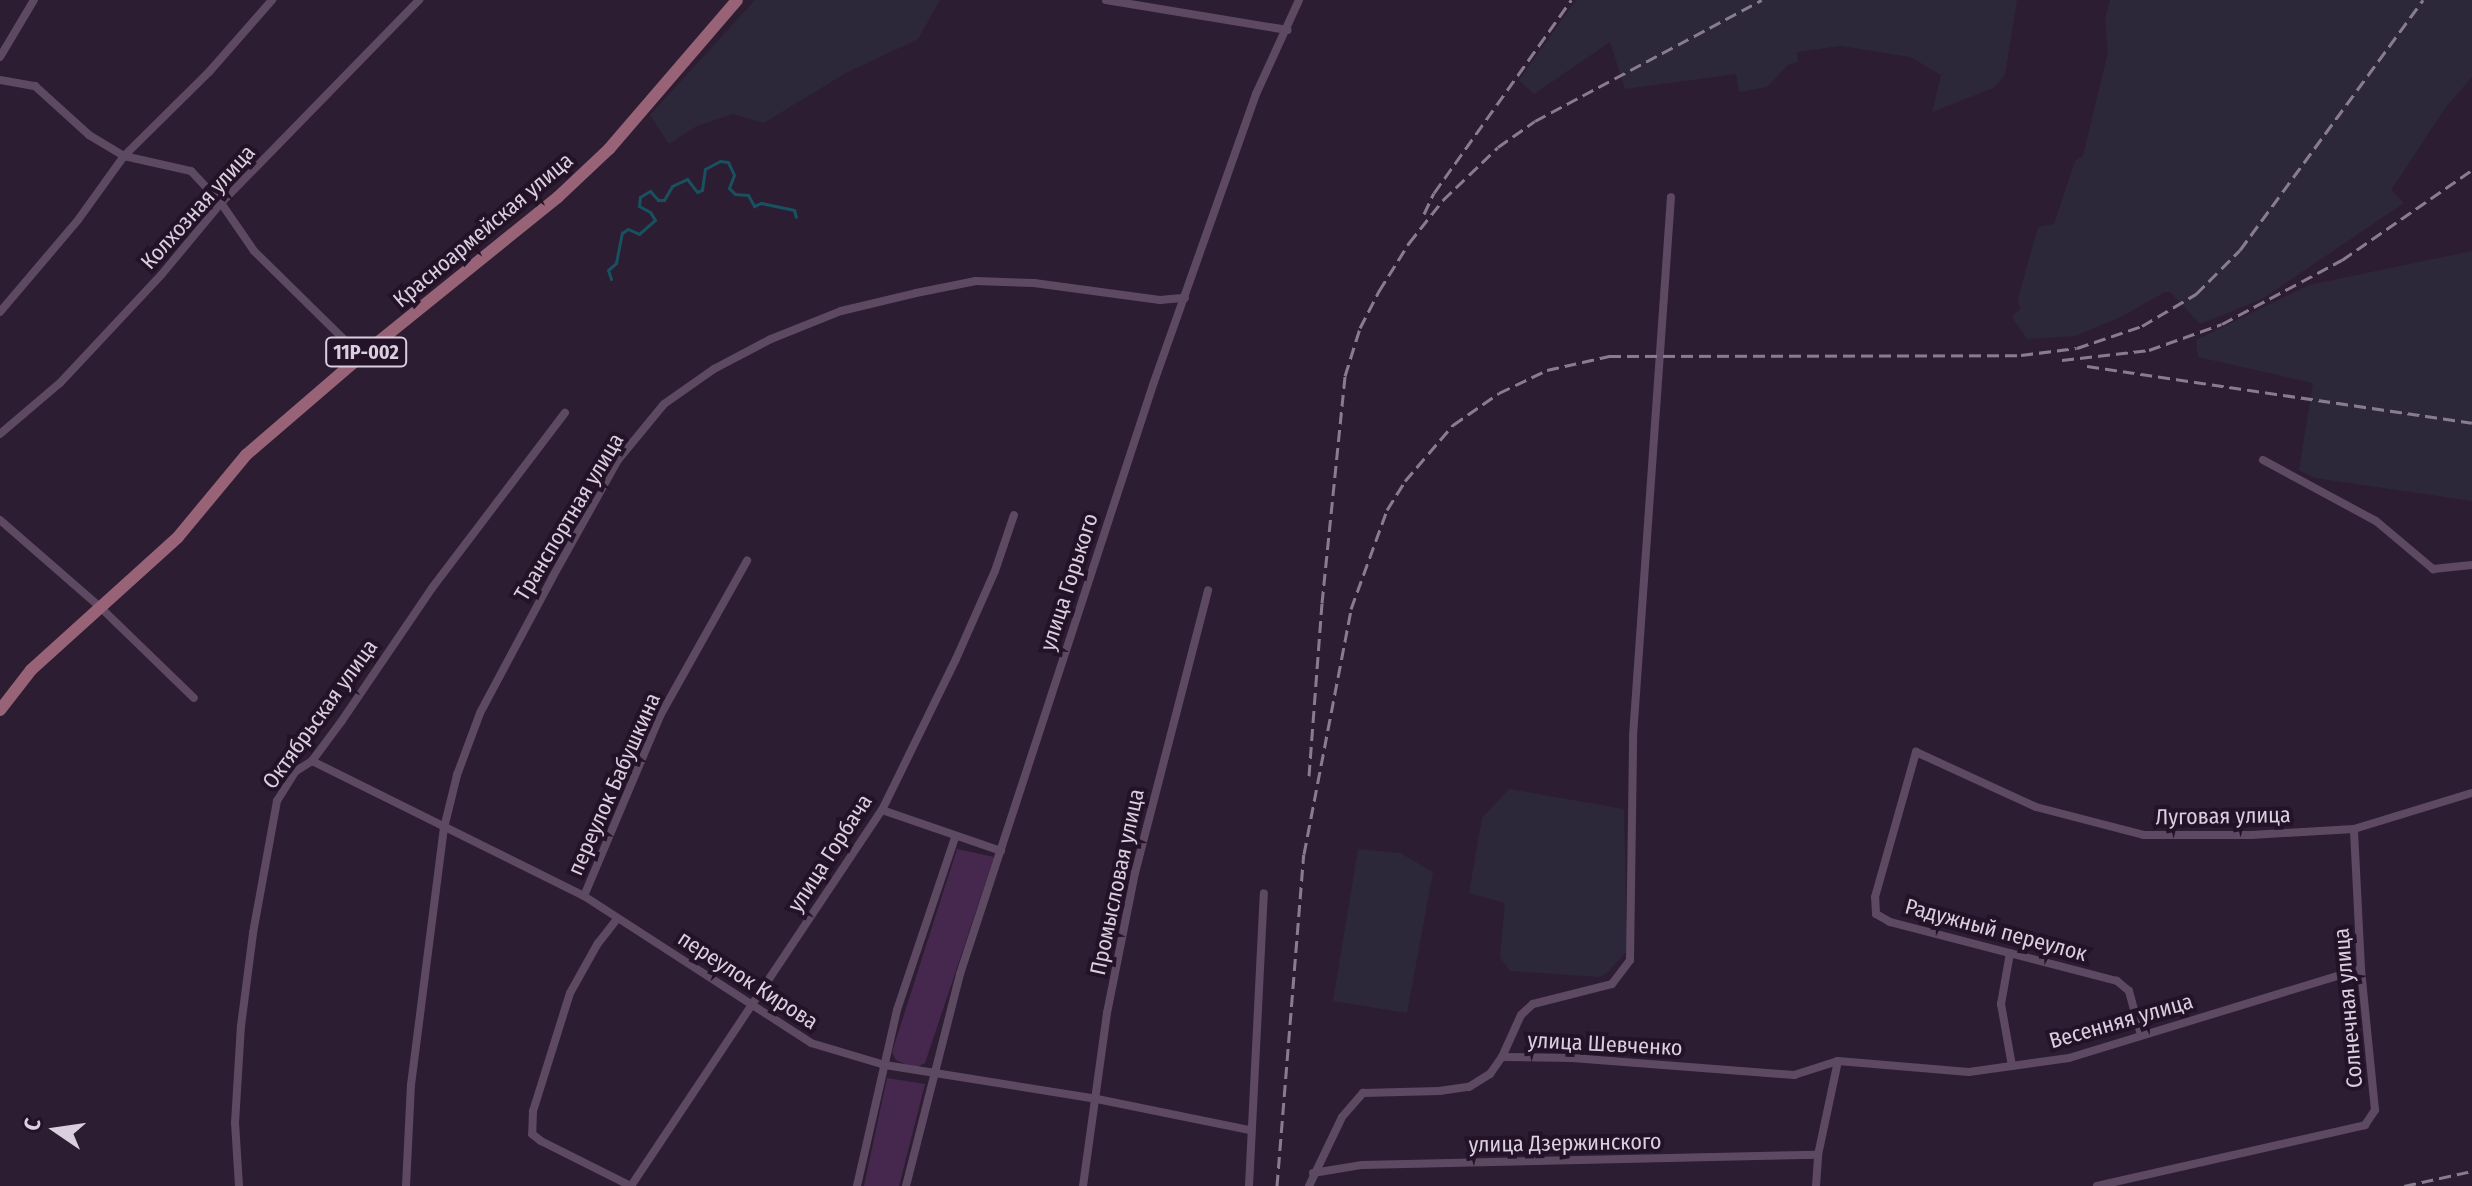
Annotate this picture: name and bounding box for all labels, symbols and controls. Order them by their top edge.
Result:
street label: Колхозная улица [135,139,261,275]
street label: Красноармейская улица [388,147,578,313]
road number: 11Р-002 [324,336,408,368]
street label: Транспортная улица [509,428,629,606]
street label: улица Горького [1034,510,1104,654]
street label: Октябрьская улица [257,634,383,794]
street label: переулок Бабушкина [562,689,666,879]
street label: Промысловая улица [1084,786,1150,978]
street label: улица Горбача [782,789,878,917]
street label: Луговая улица [2155,802,2291,830]
street label: Радужный переулок [1902,893,2090,967]
street label: переулок Кирова [673,925,823,1035]
street label: Солнечная улица [2328,927,2368,1089]
street label: Весенняя улица [2046,988,2196,1054]
street label: улица Шевченко [1527,1027,1683,1061]
north arrow [16,1090,96,1170]
text: С [18,1116,47,1133]
street label: улица Дзержинского [1468,1128,1662,1158]

